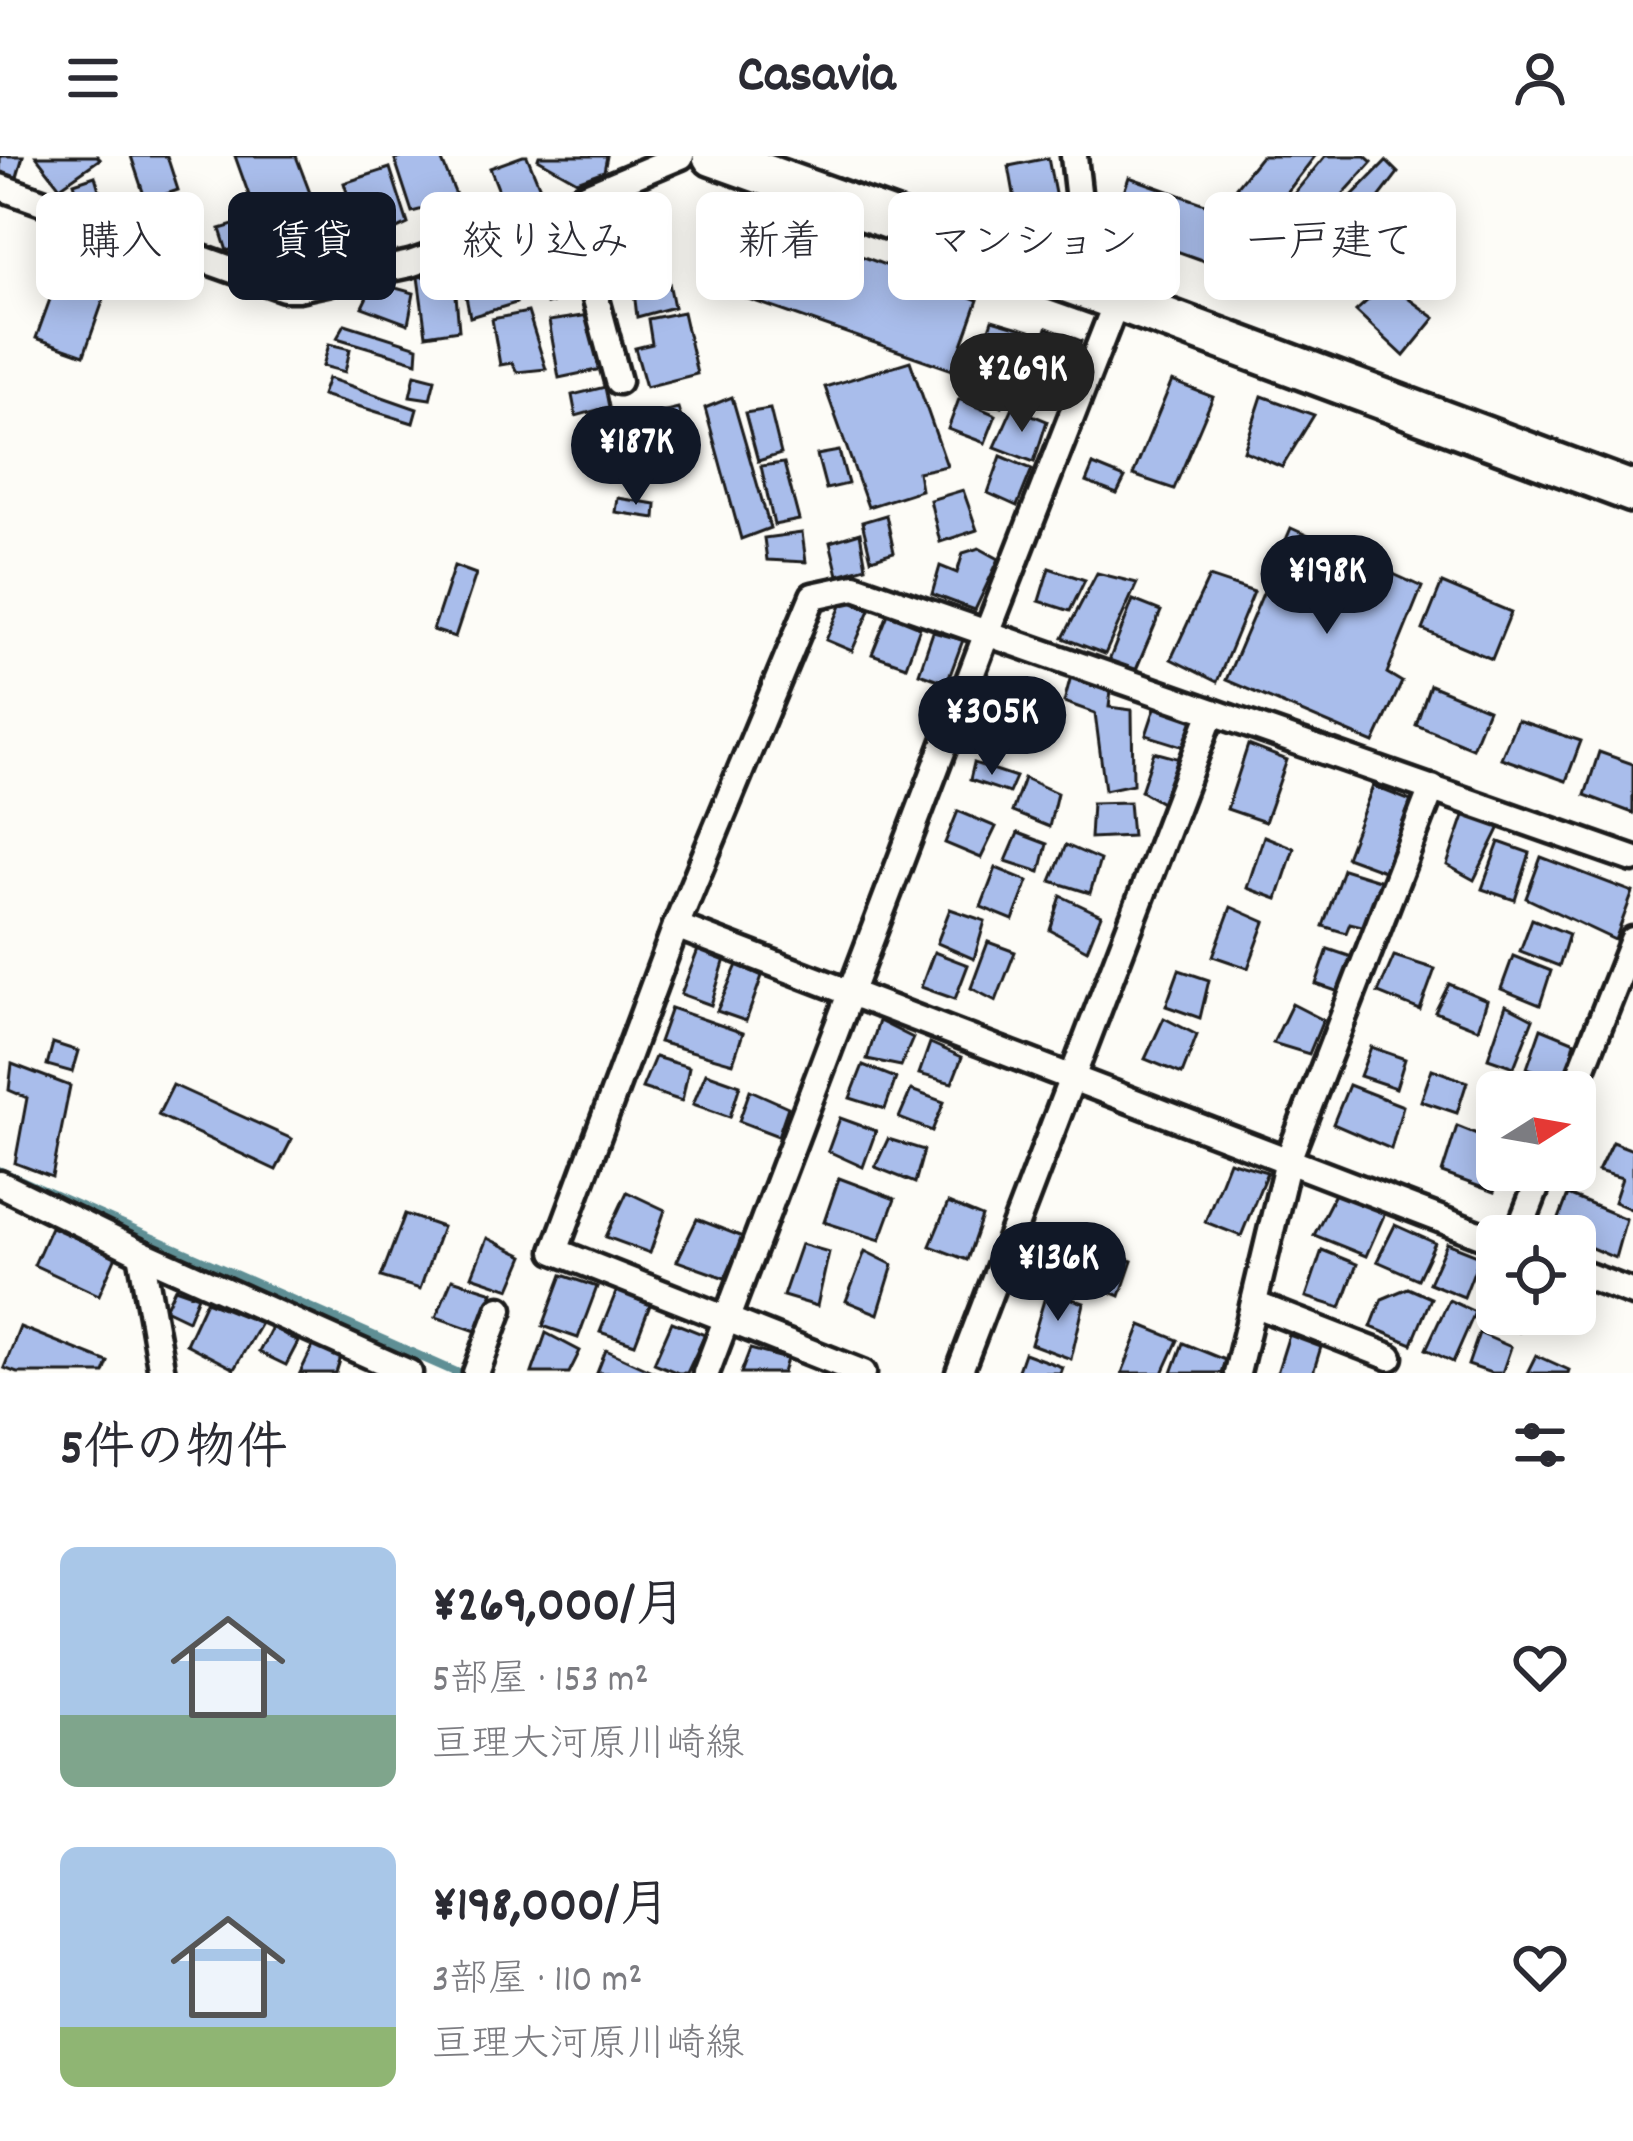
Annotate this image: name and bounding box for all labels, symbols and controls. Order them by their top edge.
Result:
text: Casavia [738,40,895,117]
icon: menu [60,45,126,111]
icon: person [1507,45,1573,111]
chip: 購入 [36,192,204,300]
chip: 賃貸 [228,192,396,300]
chip: 絞り込み [420,192,672,300]
chip: 新着 [696,192,864,300]
chip: マンション [888,192,1180,300]
chip: 一戸建て [1204,192,1456,300]
pin: ¥269K [938,333,1106,435]
text: ¥269K [977,344,1067,399]
pin: ¥187K [552,406,720,508]
text: ¥187K [598,417,674,472]
pin: ¥198K [1243,535,1411,637]
text: ¥198K [1288,546,1366,601]
pin: ¥305K [908,676,1076,778]
text: ¥305K [945,687,1039,742]
north arrow [1476,1071,1596,1191]
map controls [1476,1071,1596,1335]
button: locate [1476,1215,1596,1335]
pin: ¥136K [974,1222,1142,1324]
text: ¥136K [1017,1233,1099,1288]
icon: filters [1507,1412,1573,1478]
text: 5件の物件 [60,1416,288,1488]
text: ¥269,000/月 [432,1573,686,1645]
icon: home [156,1595,300,1739]
icon: heart [1507,1634,1573,1700]
text: 5部屋 · 153 m² [432,1655,649,1710]
text: 亘理大河原川崎線 [432,1720,744,1775]
text: ¥198,000/月 [432,1873,670,1945]
icon: home [156,1895,300,2039]
icon: heart [1507,1934,1573,2000]
text: 3部屋 · 110 m² [432,1955,642,2010]
text: 亘理大河原川崎線 [432,2020,744,2075]

